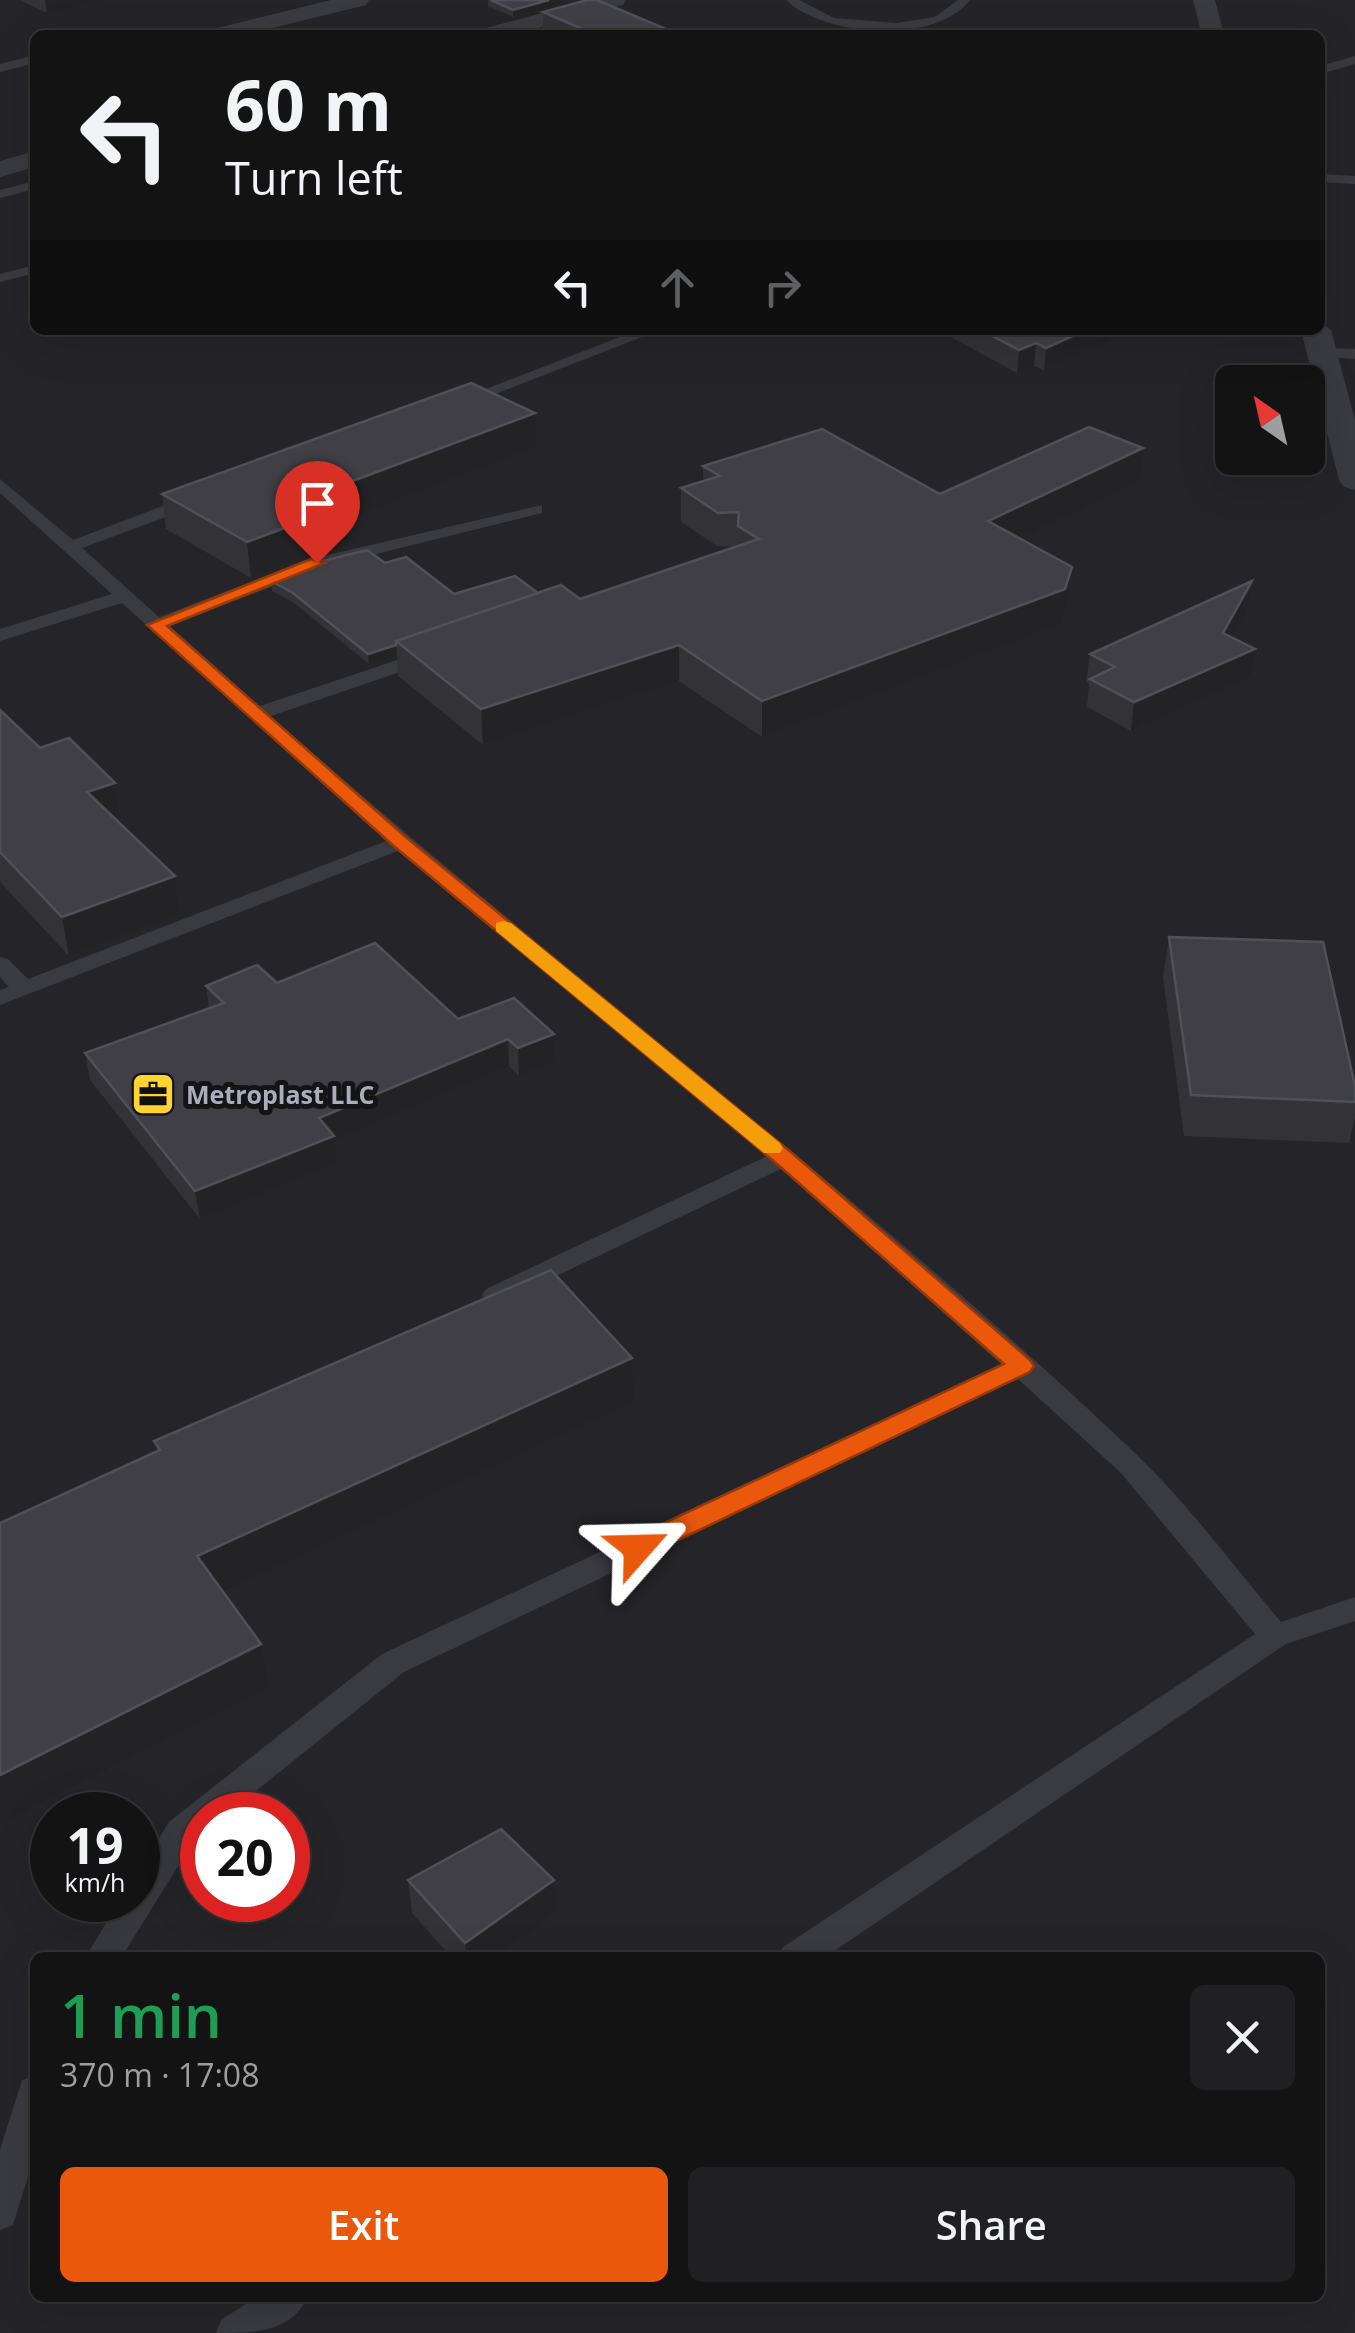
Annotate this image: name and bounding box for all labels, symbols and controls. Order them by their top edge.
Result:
text: 60 m [225,56,392,152]
icon: left [60,70,190,200]
text: Turn left [225,147,403,208]
icon: left [545,260,600,315]
icon: ahead [650,260,705,315]
icon: right [755,260,810,315]
north arrow [1215,365,1325,475]
map controls [1215,365,1325,475]
pin [275,461,360,564]
icon: arrive [290,476,345,531]
office icon: Metroplast LLC [130,1071,176,1117]
place label: Metroplast LLC [186,1077,375,1111]
position arrow [586,1496,690,1600]
speed limit sign: 20 [180,1792,310,1922]
text: 19 [66,1811,124,1879]
text: km/h [65,1865,125,1899]
text: 1 min [60,1974,222,2056]
button: close [1190,1985,1295,2090]
text: 370 m · 17:08 [60,2053,259,2096]
button: Exit [60,2167,668,2282]
button: Share [688,2167,1295,2282]

